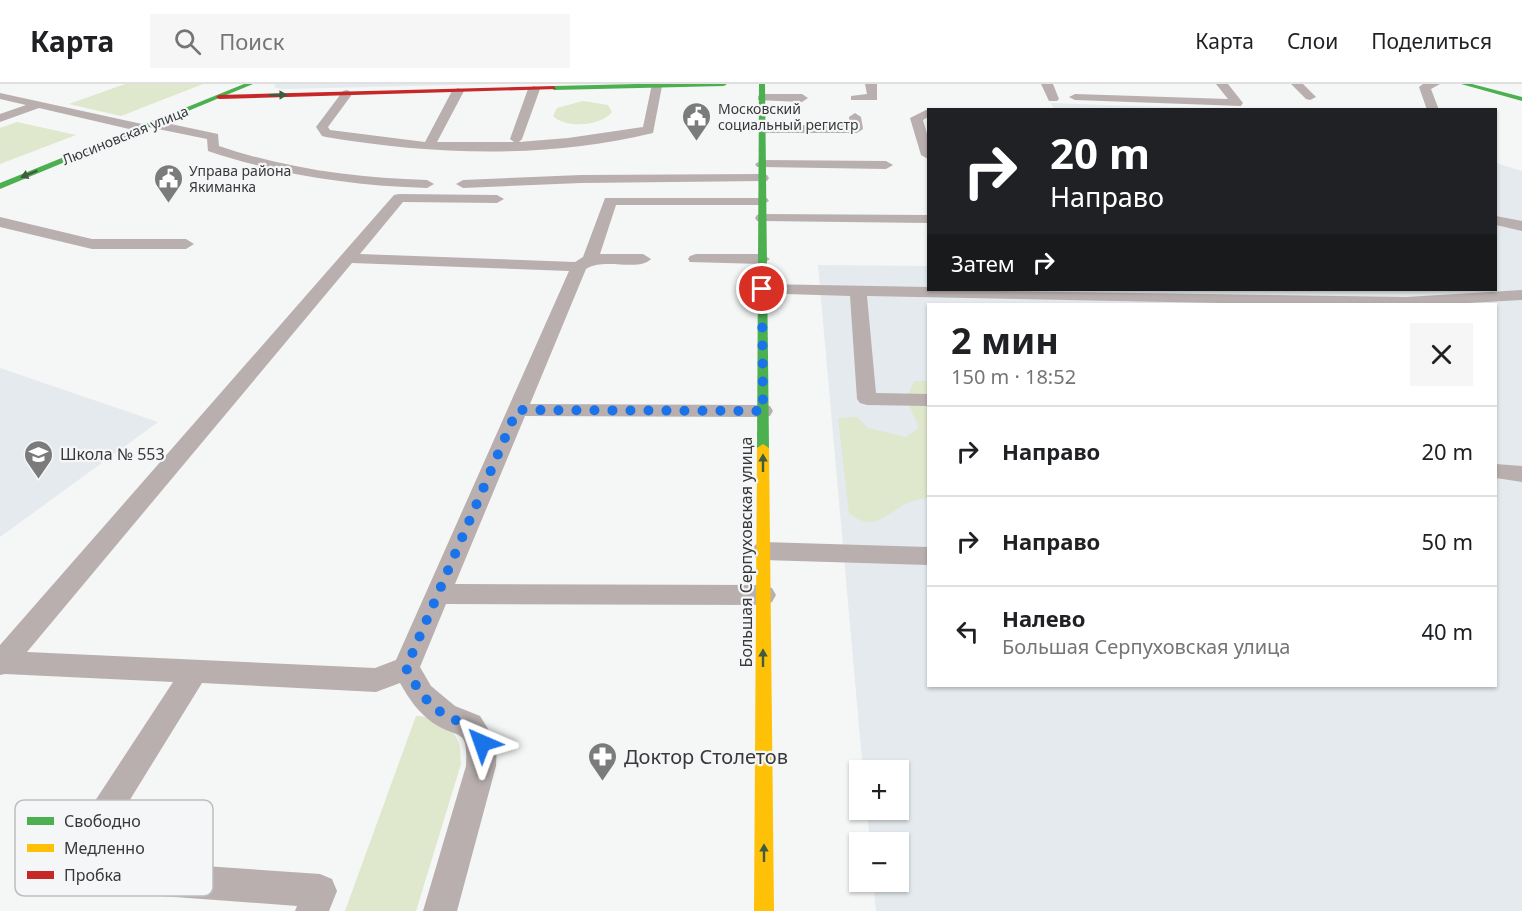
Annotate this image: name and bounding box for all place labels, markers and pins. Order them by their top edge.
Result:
place label: Московский социальный регистр [718,99,859,134]
public building icon: Московский социальный регистр [681,100,713,142]
place label: Управа района Якиманка [189,161,291,196]
public building icon: Управа района Якиманка [152,162,184,204]
pin [736,263,787,314]
school or university icon: Школа № 553 [23,438,55,480]
place label: Школа № 553 [60,443,165,465]
pharmacy icon: Доктор Столетов [587,740,619,782]
place label: Доктор Столетов [624,743,788,770]

